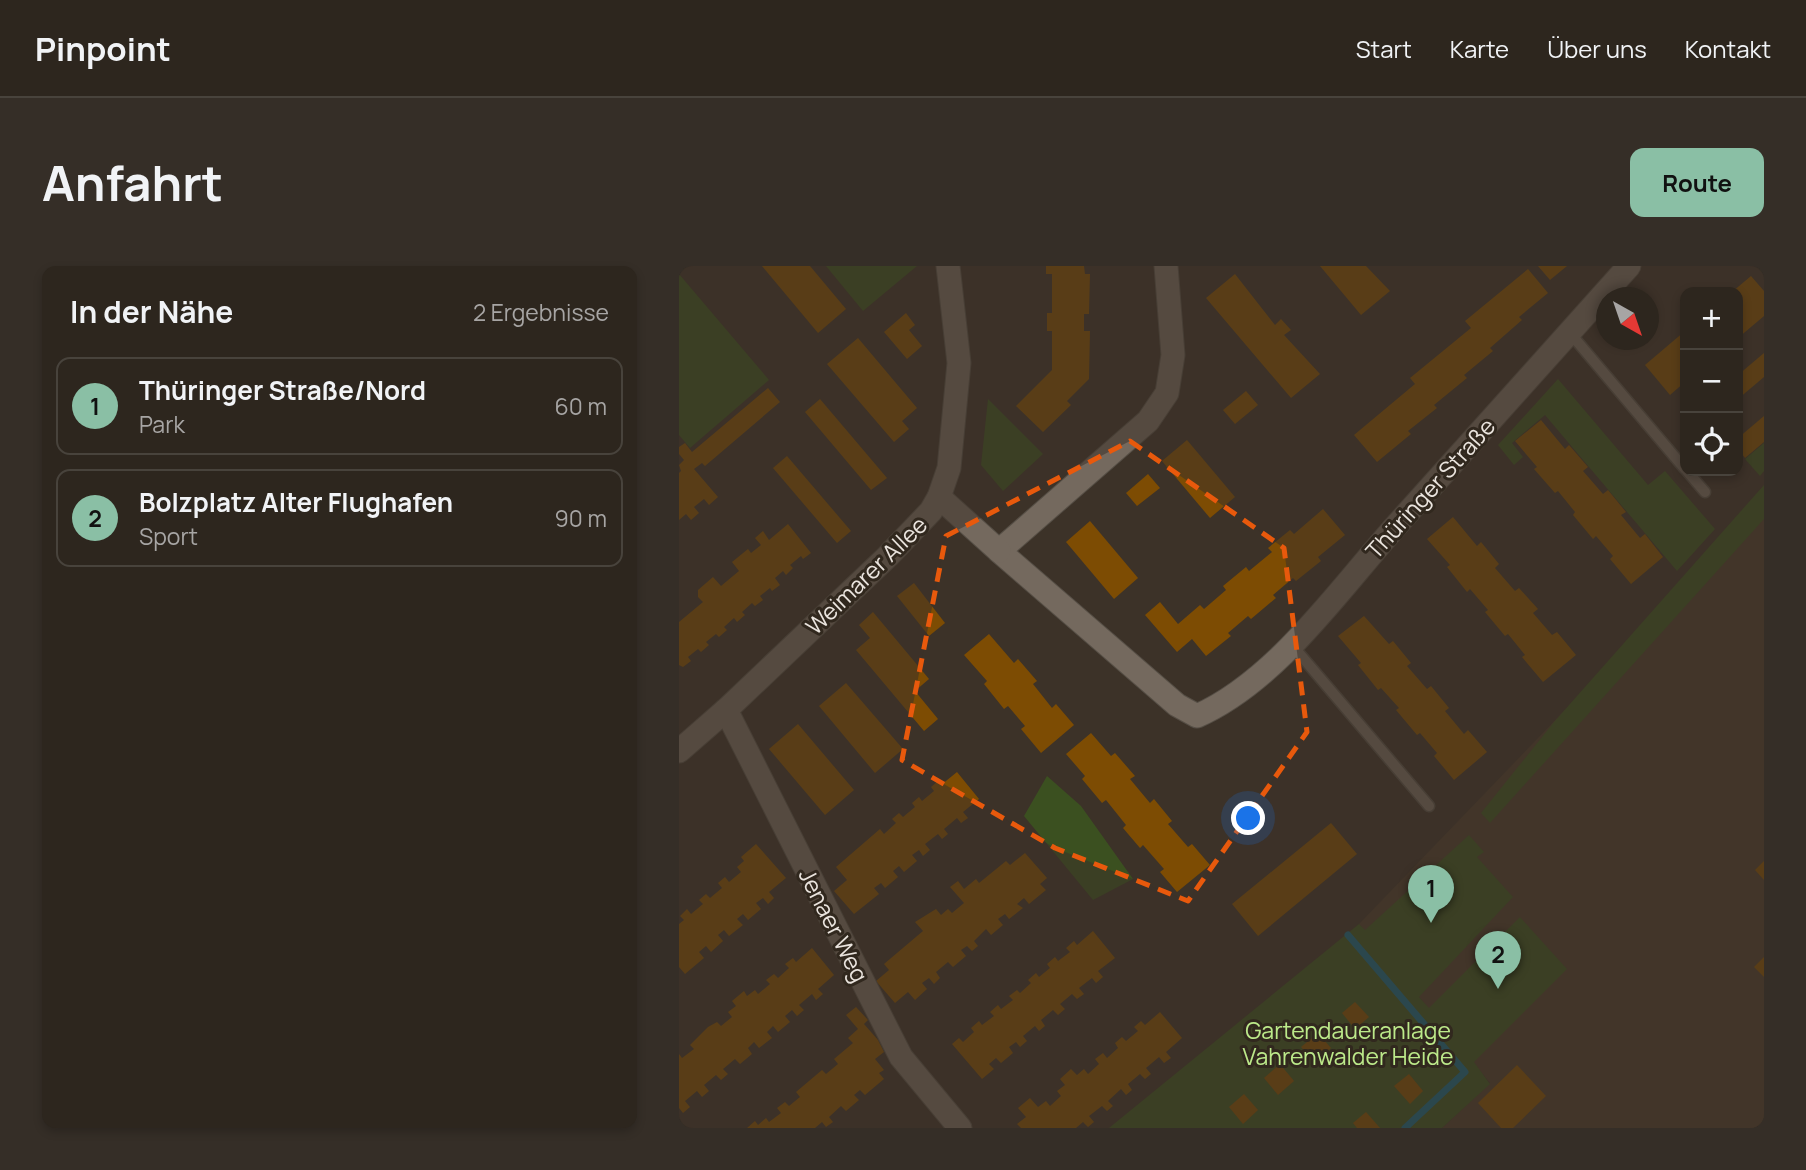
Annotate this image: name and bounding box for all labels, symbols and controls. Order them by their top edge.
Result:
text: Pinpoint [35,26,171,71]
text: Start [1356,32,1412,65]
text: Karte [1450,32,1509,65]
text: Über uns [1547,32,1647,65]
text: Kontakt [1685,32,1771,65]
button: Route [1630,148,1764,217]
text: Anfahrt [42,149,223,216]
north arrow [1596,287,1659,350]
map controls [1680,287,1743,476]
button: + [1680,287,1743,350]
text: In der Nähe [70,291,233,332]
text: 2 Ergebnisse [473,296,609,328]
button: − [1680,350,1743,413]
text: Thüringer Straße/Nord [139,372,426,408]
text: 1 [90,390,100,422]
text: 60 m [555,390,607,422]
text: Park [139,408,185,440]
street label: Thüringer Straße [1358,411,1502,565]
button: locate [1680,413,1743,476]
text: Bolzplatz Alter Flughafen [139,484,453,520]
text: 2 [88,502,102,534]
text: 90 m [555,502,607,534]
street label: Weimarer Allee [798,509,934,641]
text: Sport [139,520,198,552]
your location [1231,801,1265,835]
street label: Jenaer Weg [792,863,876,987]
pin: 1 [1408,865,1454,923]
pin: 2 [1475,931,1521,989]
park label: Gartendaueranlage Vahrenwalder Heide [1243,1014,1453,1072]

